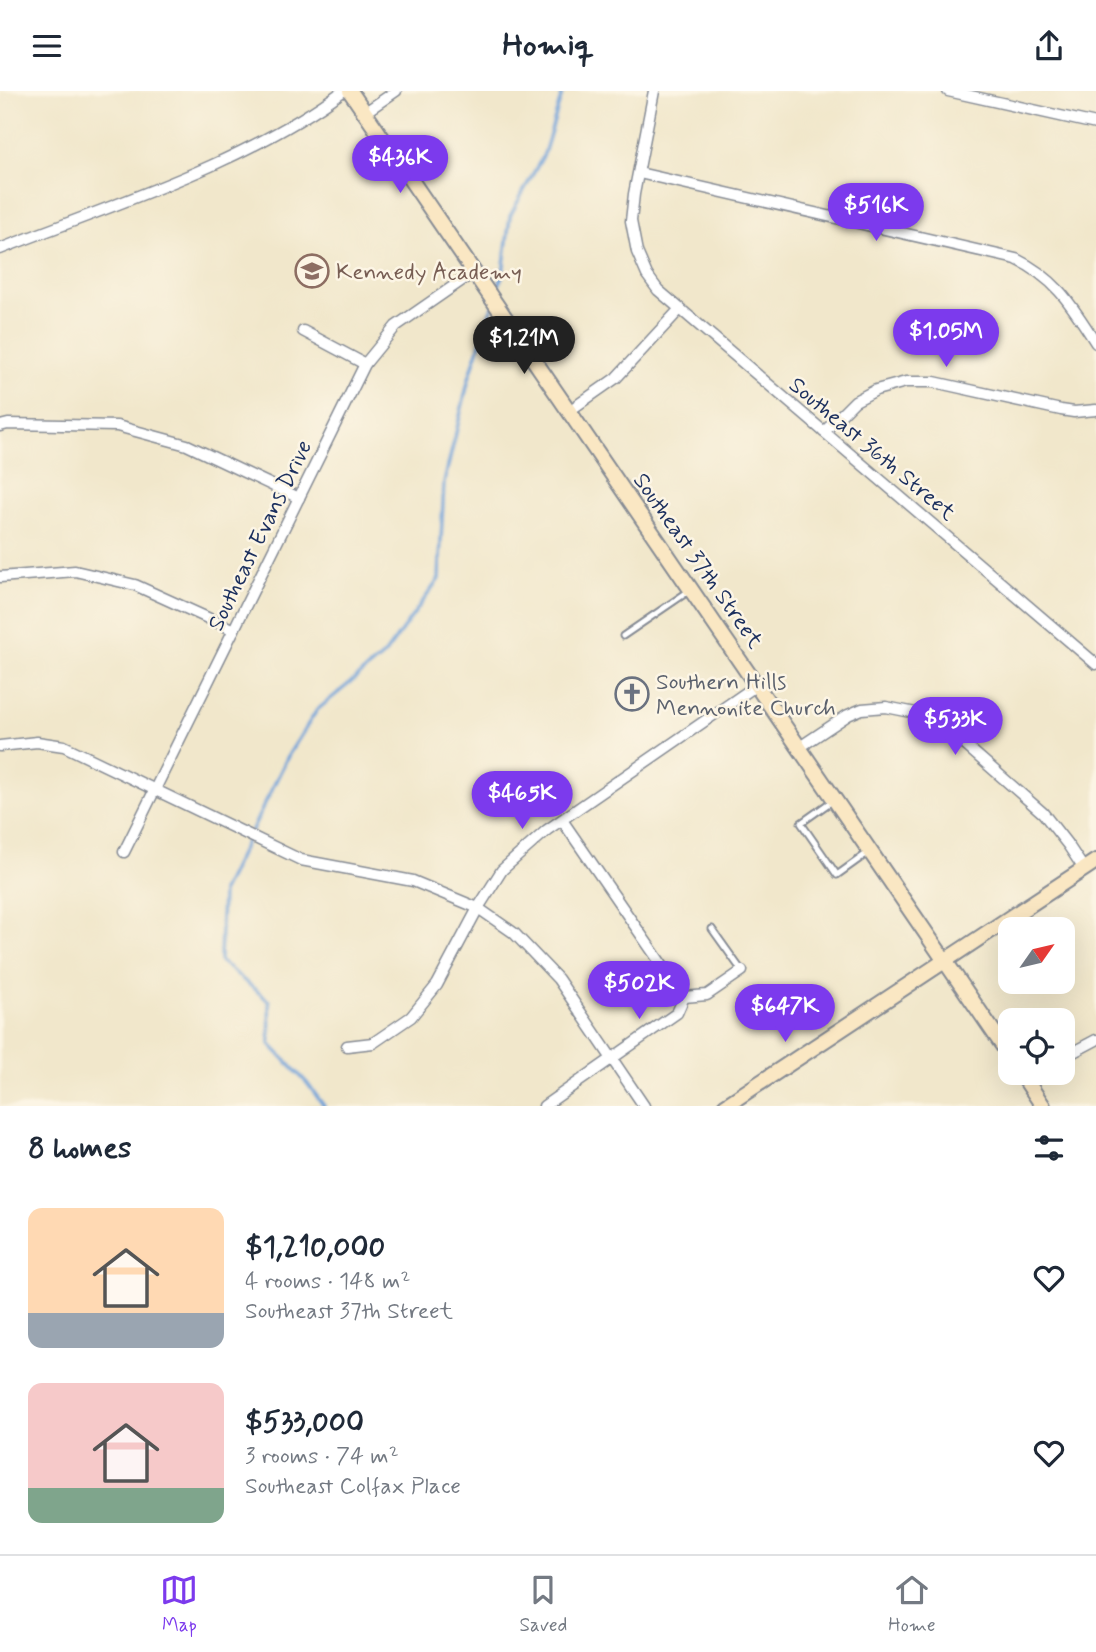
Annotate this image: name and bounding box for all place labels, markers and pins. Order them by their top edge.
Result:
pin: $436K [351,135,449,195]
pin: $516K [827,183,925,243]
school or university icon: Kennedy Academy [293,252,331,290]
place label: Kennedy Academy [336,258,522,288]
pin: $1.05M [889,309,1003,369]
pin: $1.21M [467,317,581,376]
place label: Southern Hills Mennonite Church [656,668,836,724]
church icon: Southern Hills Mennonite Church [613,675,651,713]
pin: $533K [906,697,1004,757]
pin: $465K [473,771,571,831]
pin: $502K [590,961,688,1021]
pin: $647K [736,985,834,1044]

